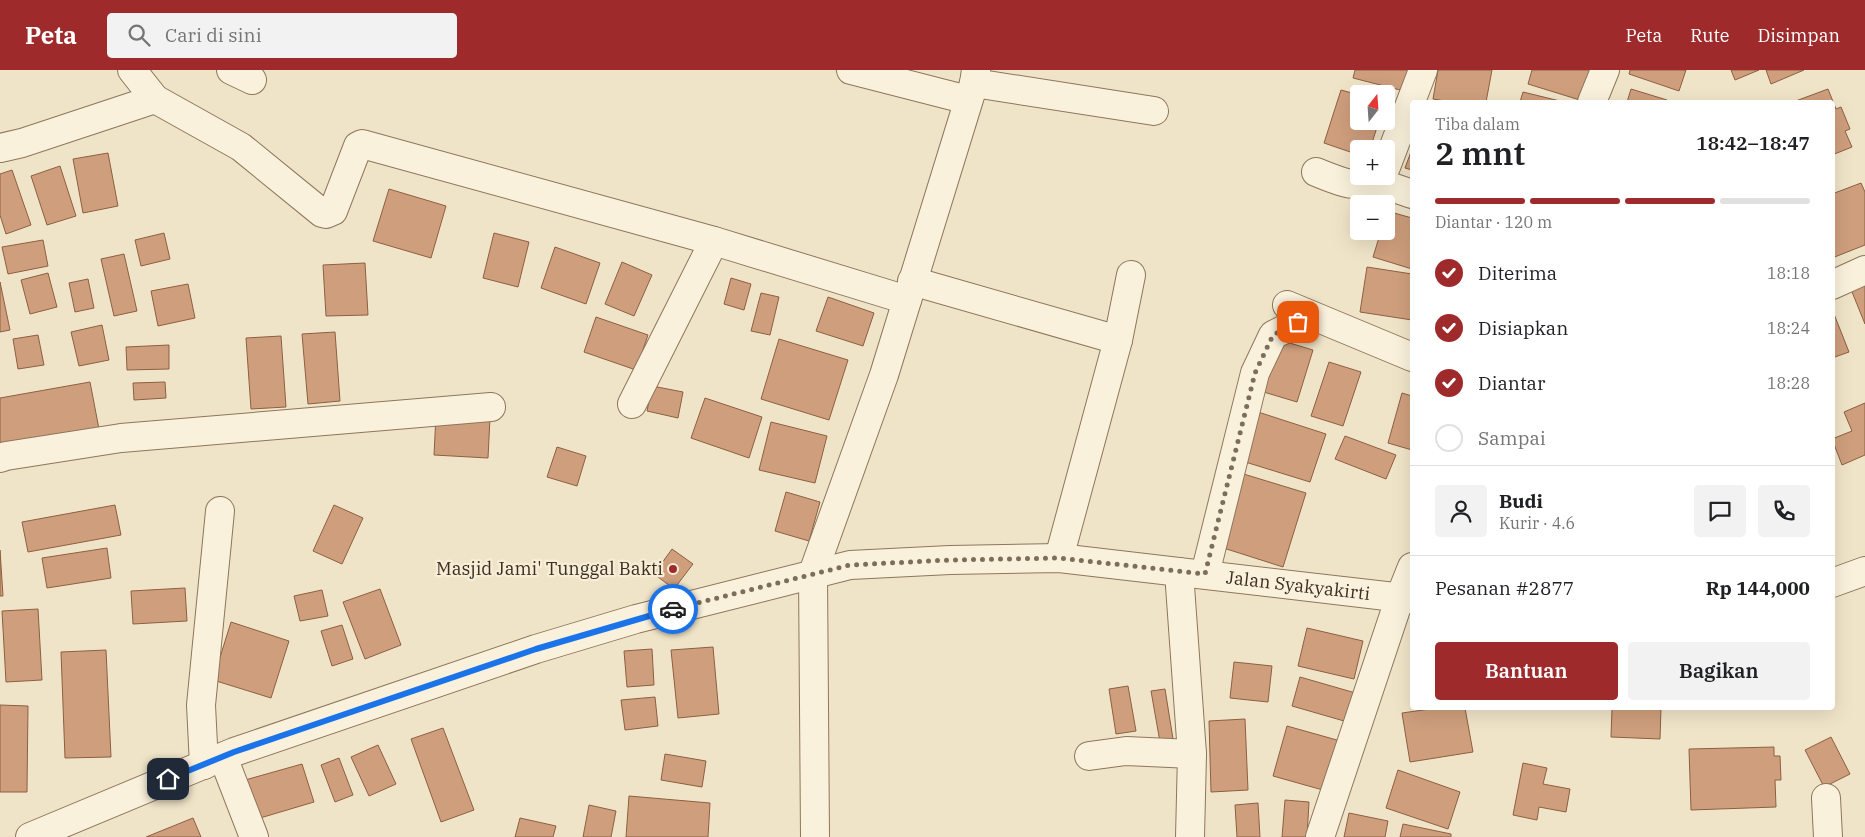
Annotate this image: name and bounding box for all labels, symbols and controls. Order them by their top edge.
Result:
search box [107,13,457,58]
text: Peta [25,19,77,51]
icon: search [125,21,153,49]
text: Cari di sini [165,23,262,47]
text: Peta [1626,24,1662,47]
text: Rute [1690,24,1729,47]
text: Disimpan [1757,24,1840,47]
north arrow [1350,85,1395,130]
map controls [1350,85,1395,240]
text: Tiba dalam [1435,114,1520,134]
text: 18:42–18:47 [1696,131,1810,155]
text: 2 mnt [1435,132,1525,174]
button: + [1350,140,1395,185]
button: − [1350,195,1395,240]
text: Diantar · 120 m [1435,212,1552,232]
icon: check [1435,259,1463,287]
text: Diterima [1478,261,1557,285]
text: 18:18 [1767,263,1810,283]
pin [1277,301,1319,343]
icon: bag [1284,308,1312,336]
icon: check [1435,314,1463,342]
text: Disiapkan [1478,316,1568,340]
text: 18:24 [1767,318,1810,338]
icon: check [1435,369,1463,397]
text: Diantar [1478,371,1545,395]
text: 18:28 [1767,373,1810,393]
text: Sampai [1478,426,1546,450]
button: person [1435,485,1487,537]
button: chat [1694,485,1746,537]
button: phone [1758,485,1810,537]
text: Budi [1499,489,1543,513]
text: Kurir · 4.6 [1499,513,1575,533]
place label: Masjid Jami' Tunggal Bakti [436,557,663,580]
marker: Masjid Jami' Tunggal Bakti [667,563,679,575]
street label: Jalan Syakyakirti [1225,565,1372,605]
text: Pesanan #2877 [1435,576,1574,600]
text: Rp 144,000 [1706,576,1810,600]
courier [648,584,698,634]
icon: car [659,595,687,623]
button: Bantuan [1435,642,1618,700]
button: Bagikan [1628,642,1810,700]
pin [147,758,189,800]
icon: home [154,765,182,793]

